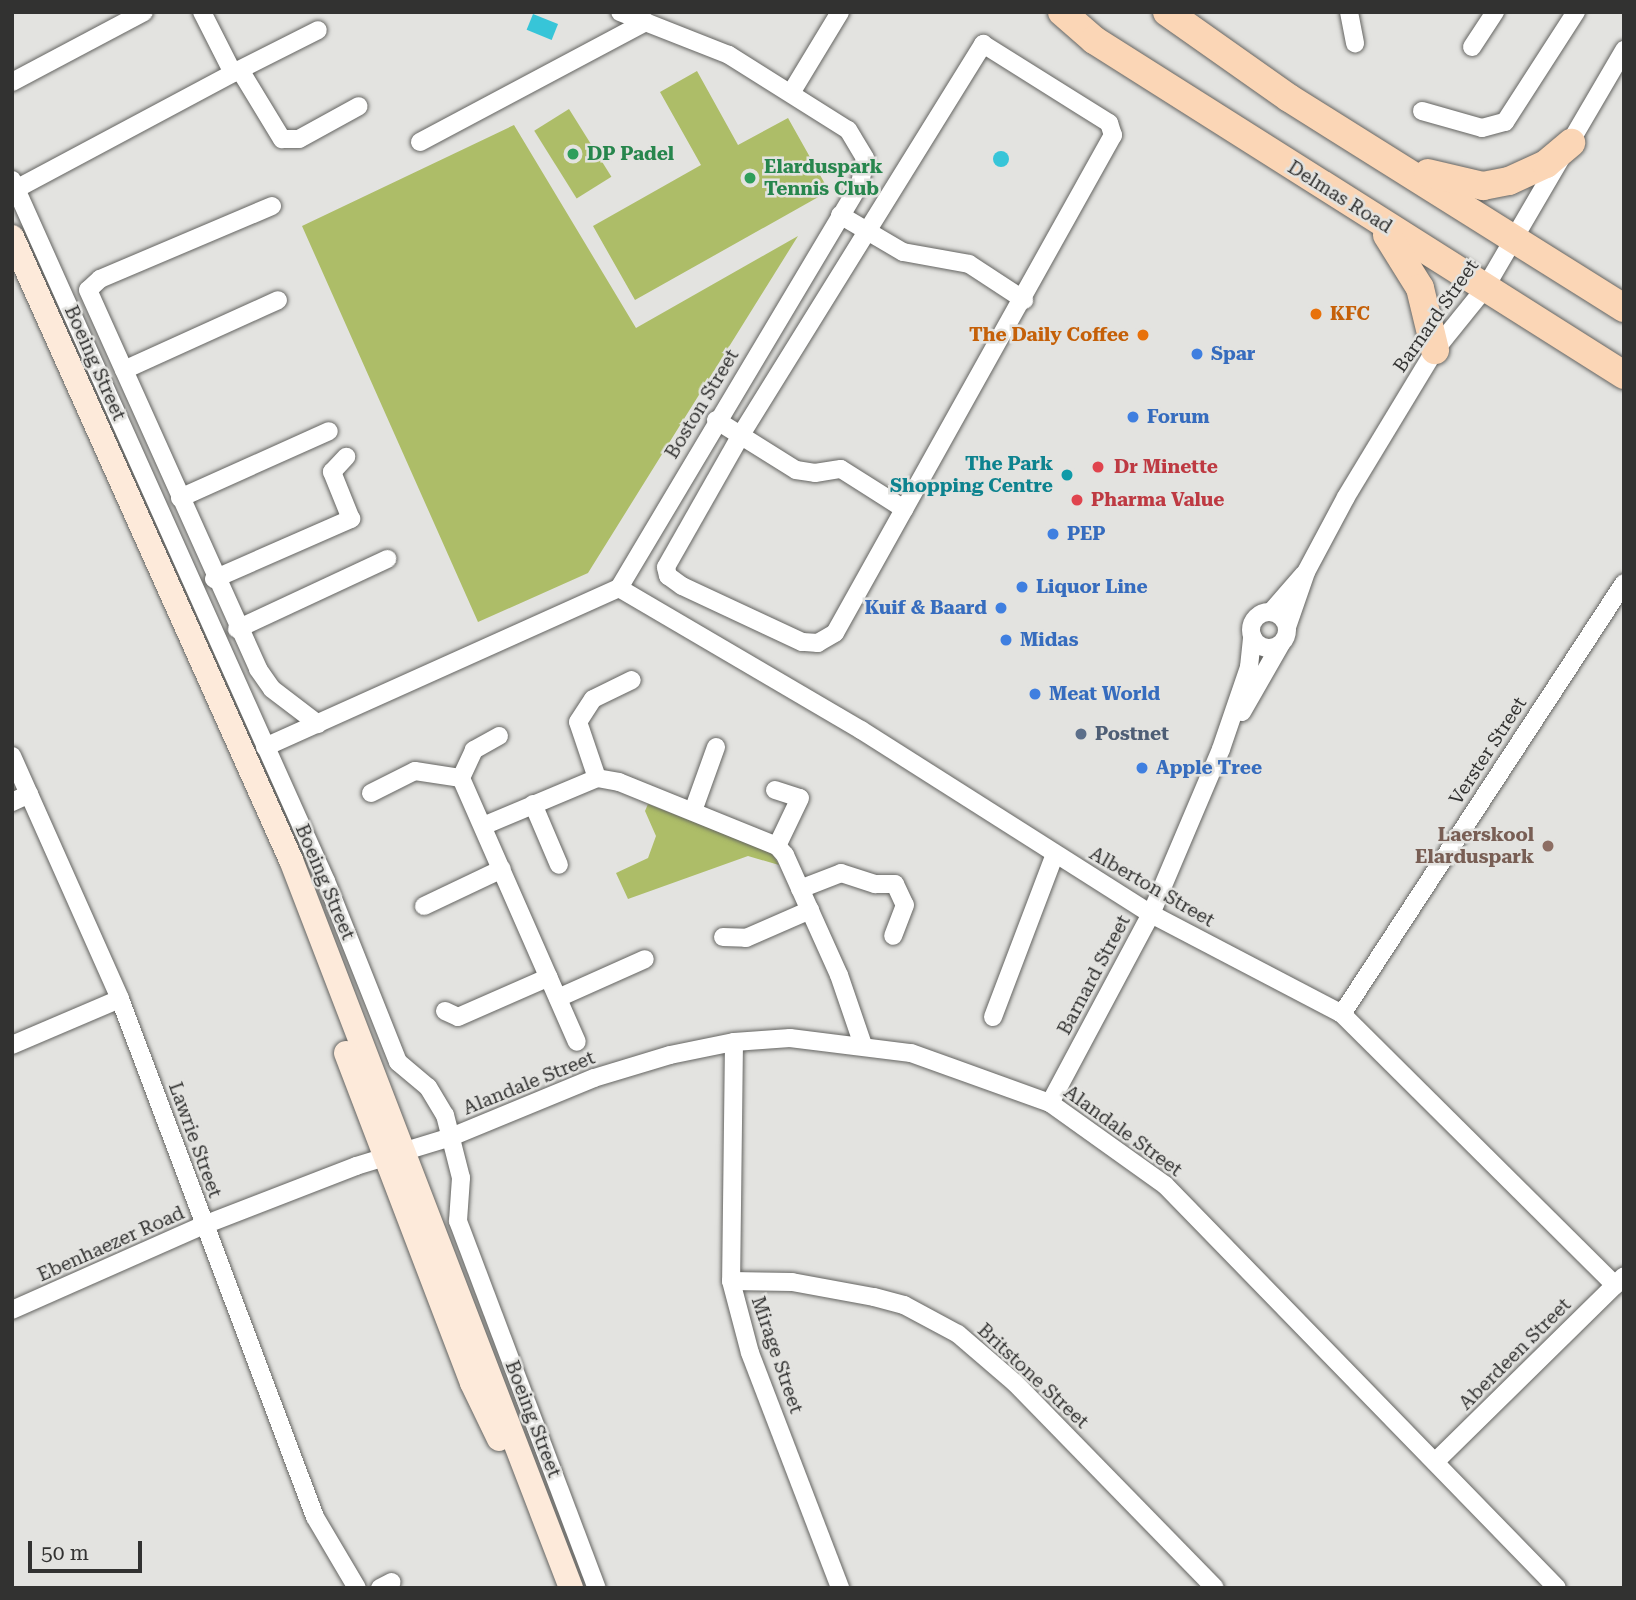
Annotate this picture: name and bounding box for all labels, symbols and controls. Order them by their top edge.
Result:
place label: DP Padel [587,143,674,165]
marker: DP Padel [565,146,581,162]
place label: Elarduspark Tennis Club [764,156,883,200]
street label: Delmas Road [1283,156,1397,238]
marker: Elarduspark Tennis Club [742,170,758,186]
street label: Barnard Street [1389,255,1483,377]
street label: Boeing Street [60,302,130,424]
place label: KFC [1330,303,1370,325]
marker: KFC [1308,306,1324,322]
place label: The Daily Coffee [969,324,1129,346]
marker: The Daily Coffee [1135,327,1151,343]
place label: Spar [1211,343,1256,365]
street label: Boston Street [660,345,744,463]
marker: Spar [1189,346,1205,362]
place label: Forum [1147,406,1209,428]
marker: Forum [1125,409,1141,425]
place label: The Park Shopping Centre [890,453,1053,497]
place label: Dr Minette [1114,456,1218,478]
marker: Dr Minette [1088,457,1108,477]
marker: The Park Shopping Centre [1059,467,1075,483]
place label: Pharma Value [1091,489,1224,511]
marker: Pharma Value [1069,492,1085,508]
place label: PEP [1067,523,1106,545]
marker: PEP [1045,526,1061,542]
place label: Liquor Line [1036,576,1148,598]
marker: Liquor Line [1014,579,1030,595]
place label: Kuif & Baard [864,597,987,619]
marker: Kuif & Baard [993,600,1009,616]
place label: Midas [1020,629,1078,651]
marker: Midas [998,632,1014,648]
place label: Meat World [1049,683,1160,705]
marker: Meat World [1027,686,1043,702]
street label: Verster Street [1445,693,1531,809]
place label: Postnet [1095,723,1169,745]
marker: Postnet [1073,726,1089,742]
place label: Apple Tree [1156,757,1262,779]
marker: Apple Tree [1134,760,1150,776]
street label: Boeing Street [290,821,360,943]
place label: Laerskool Elarduspark [1415,824,1534,868]
marker: Laerskool Elarduspark [1540,838,1556,854]
street label: Alberton Street [1086,842,1218,932]
street label: Barnard Street [1053,911,1135,1039]
street label: Alandale Street [460,1046,598,1120]
street label: Lawrie Street [164,1079,226,1201]
street label: Alandale Street [1060,1081,1186,1181]
street label: Ebenhaezer Road [34,1201,188,1287]
street label: Aberdeen Street [1454,1293,1576,1415]
street label: Mirage Street [746,1294,808,1416]
street label: Britstone Street [973,1319,1093,1433]
street label: Boeing Street [500,1357,566,1481]
scale bar [32,1526,145,1570]
text: 50 m [41,1541,89,1565]

